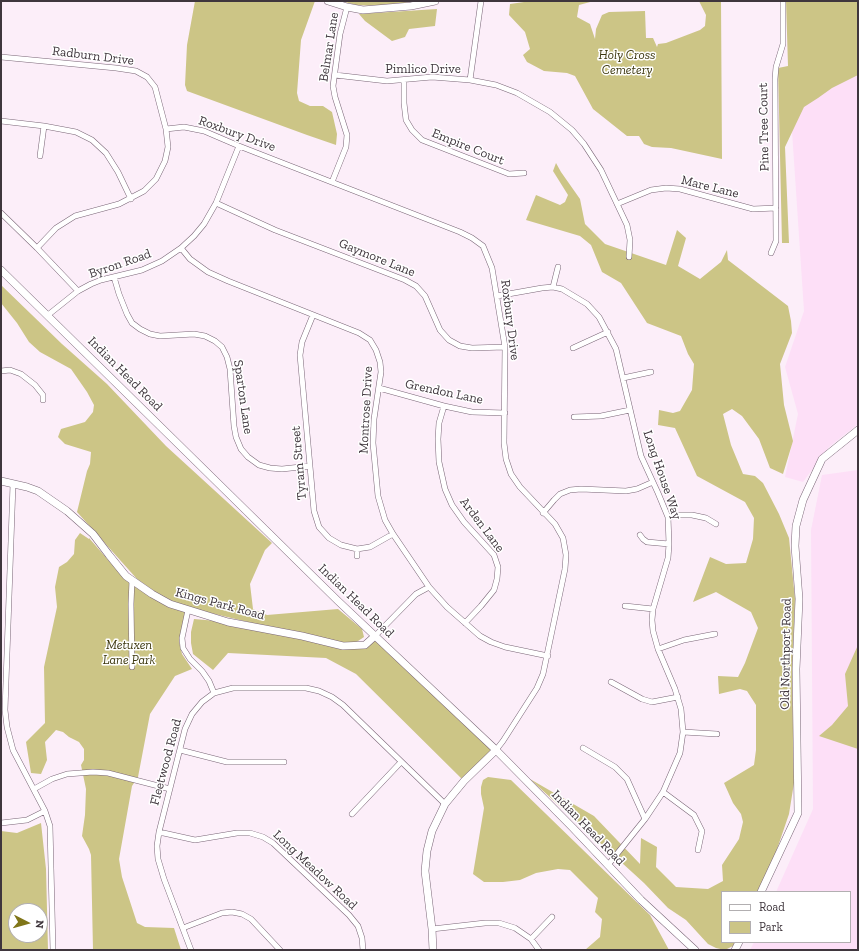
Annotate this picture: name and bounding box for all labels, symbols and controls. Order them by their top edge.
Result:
street label: Belmar Lane [316,11,342,83]
street label: Radburn Drive [51,43,135,69]
park label: Holy Cross Cemetery [598,47,656,78]
street label: Pimlico Drive [385,61,461,77]
street label: Pine Tree Court [755,82,773,172]
street label: Roxbury Drive [196,113,278,155]
street label: Empire Court [429,125,507,169]
street label: Mare Lane [679,172,741,202]
street label: Gaymore Lane [337,236,417,280]
street label: Byron Road [87,246,153,282]
street label: Roxbury Drive [497,279,523,361]
street label: Indian Head Road [84,333,166,415]
street label: Sparton Lane [230,359,256,435]
street label: Montrose Drive [356,366,376,454]
street label: Grendon Lane [404,376,484,408]
street label: Tyram Street [288,425,310,501]
street label: Long House Way [639,428,685,522]
street label: Arden Lane [456,495,508,555]
street label: Indian Head Road [315,561,397,641]
street label: Kings Park Road [174,585,266,623]
street label: Old Northport Road [777,598,795,710]
park label: Metuxen Lane Park [103,637,155,668]
street label: Fleetwood Road [147,717,185,807]
street label: Indian Head Road [548,787,628,869]
street label: Long Meadow Road [270,827,360,913]
legend [721,891,851,943]
text: Road [759,900,785,914]
north arrow [8,903,48,943]
text: N [33,919,46,929]
text: Park [759,920,783,934]

